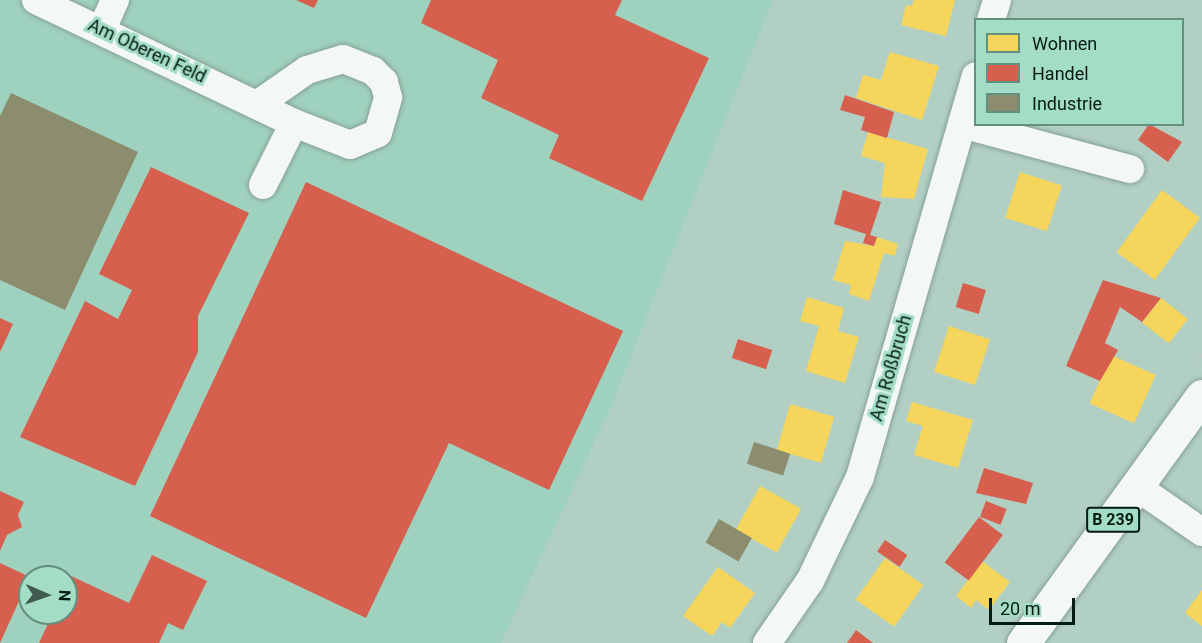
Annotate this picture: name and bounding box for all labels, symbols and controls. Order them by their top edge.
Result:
street label: Am Oberen Feld [85,14,209,88]
legend [974,18,1184,126]
text: Wohnen [1032,33,1097,54]
text: Handel [1032,63,1089,84]
text: Industrie [1032,93,1102,114]
street label: Am Roßbruch [866,312,916,424]
road number: B 239 [1086,507,1140,533]
north arrow [18,565,78,625]
scale bar [992,586,1078,624]
text: N [55,590,74,602]
text: 20 m [1000,598,1040,619]

